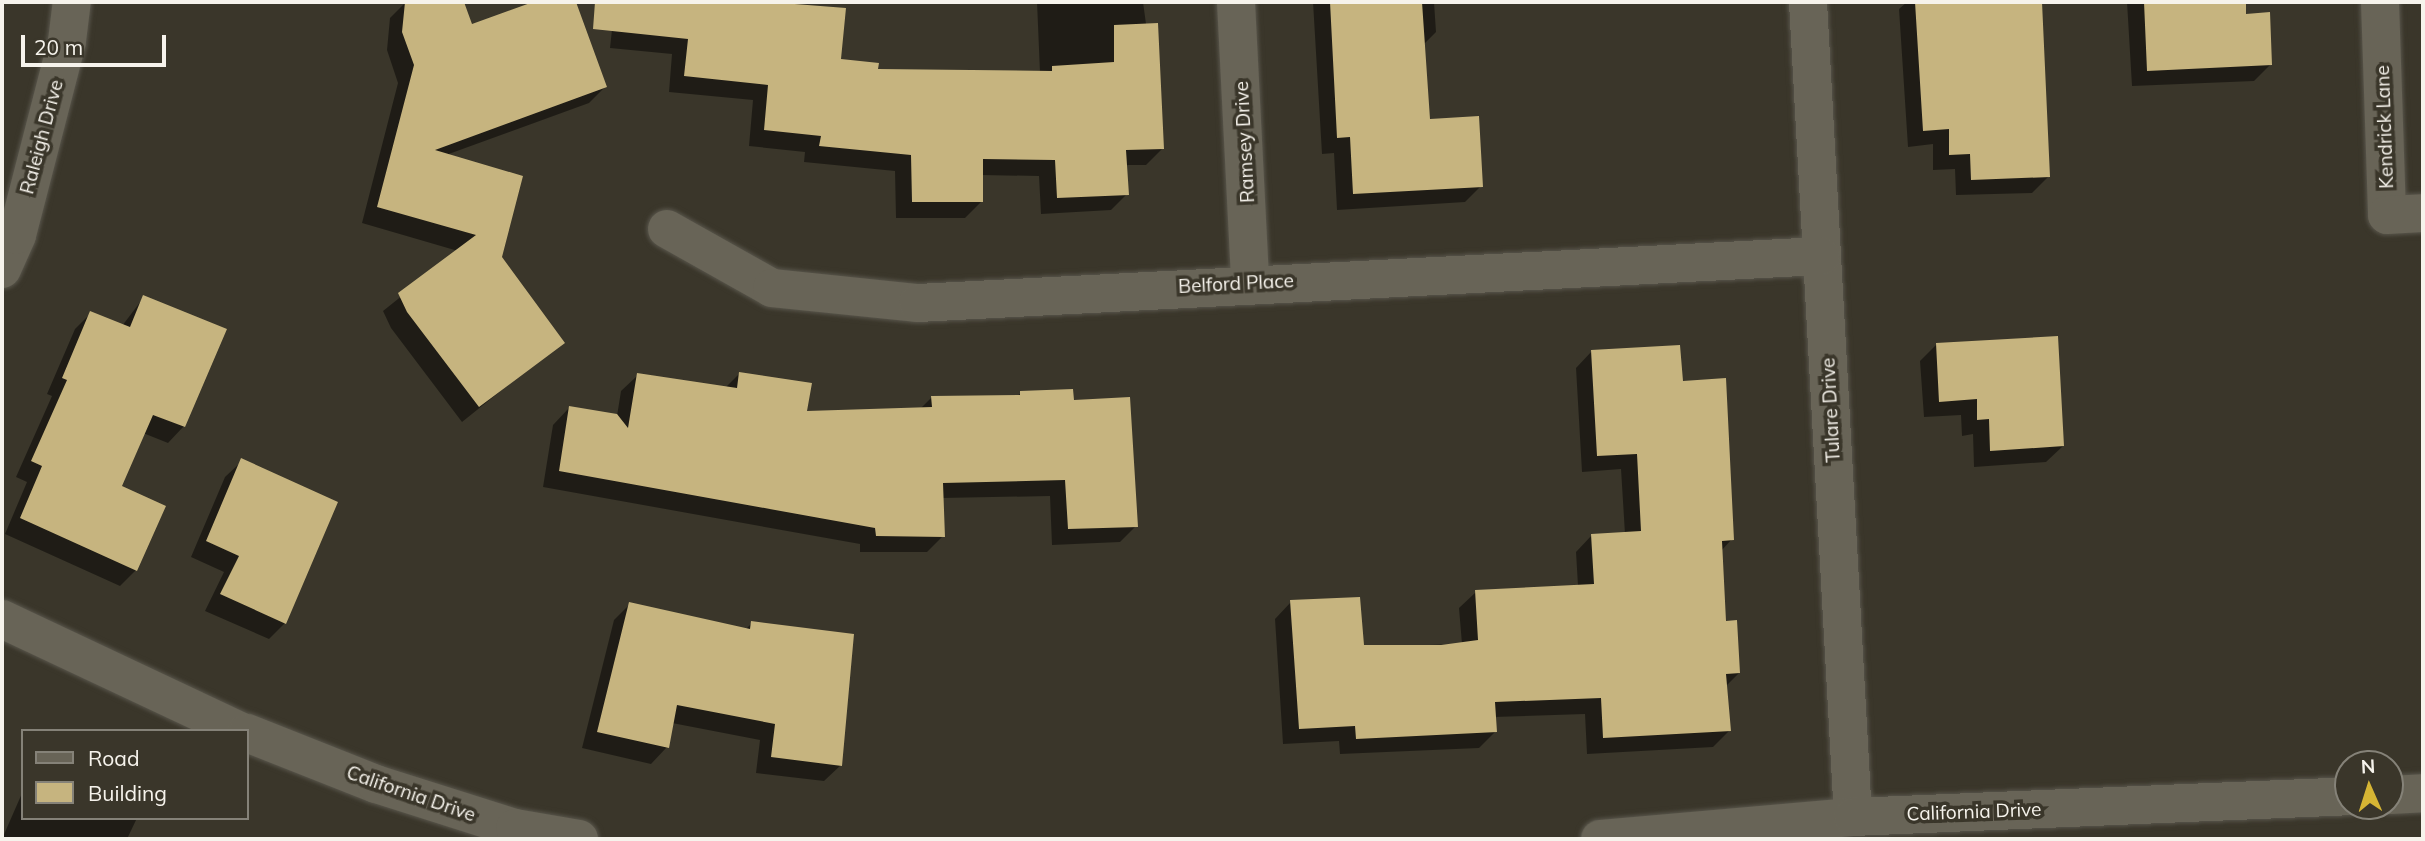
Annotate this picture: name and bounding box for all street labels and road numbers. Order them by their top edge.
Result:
street label: Kendrick Lane [2371,65,2399,189]
street label: Raleigh Drive [16,77,68,197]
street label: Ramsey Drive [1230,81,1260,203]
street label: Belford Place [1178,270,1294,298]
street label: Tulare Drive [1817,357,1845,463]
street label: California Drive [343,761,479,827]
street label: California Drive [1906,798,2042,826]

